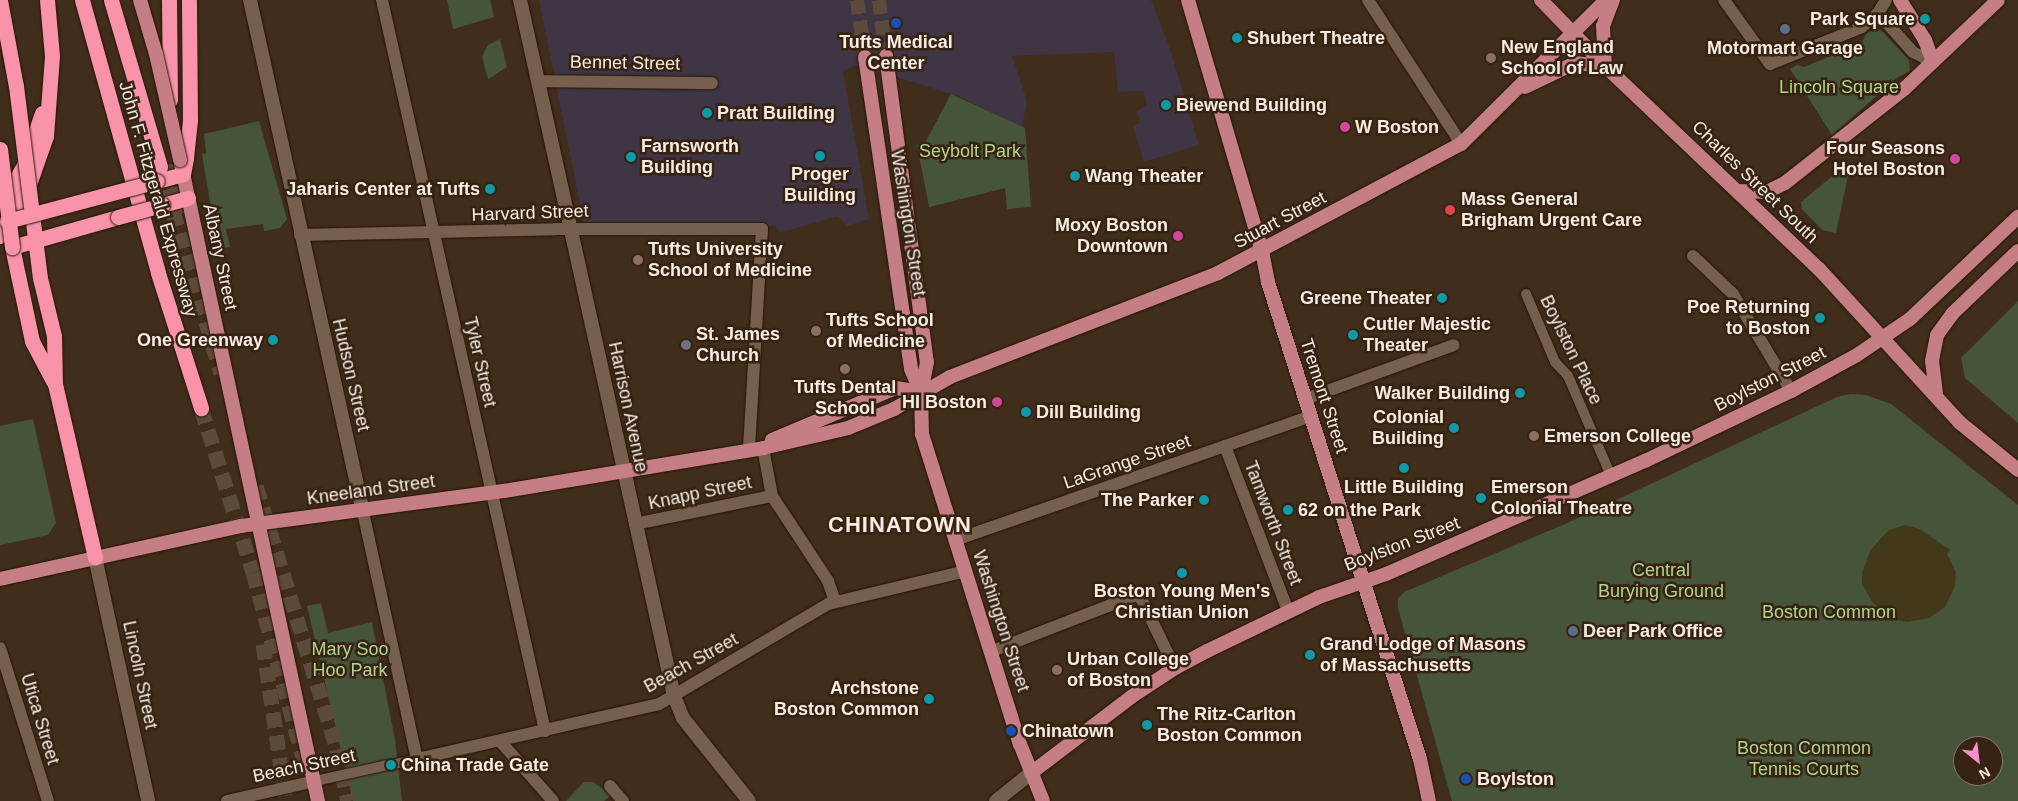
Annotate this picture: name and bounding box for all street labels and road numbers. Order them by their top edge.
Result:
street label: Bennet Street [570,51,680,75]
street label: John F. Fitzgerald Expressway [114,79,202,319]
street label: Charles Street South [1687,116,1823,248]
street label: Washington Street [886,149,930,297]
street label: Stuart Street [1230,187,1330,253]
street label: Harvard Street [471,200,589,226]
street label: Albany Street [198,202,242,312]
street label: Boylston Place [1535,292,1607,408]
street label: Tyler Street [459,315,501,409]
street label: Hudson Street [328,317,374,433]
street label: Tremont Street [1295,336,1353,456]
street label: Harrison Avenue [604,339,652,475]
street label: Boylston Street [1711,342,1829,416]
street label: LaGrange Street [1061,430,1193,494]
street label: Tamworth Street [1239,458,1307,588]
street label: Kneeland Street [306,470,436,510]
street label: Knapp Street [646,472,754,514]
street label: Boylston Street [1341,512,1463,576]
street label: Washington Street [968,548,1034,694]
street label: Lincoln Street [118,619,162,731]
street label: Beach Street [640,628,742,698]
street label: Utica Street [16,671,64,767]
street label: Beach Street [251,745,357,787]

